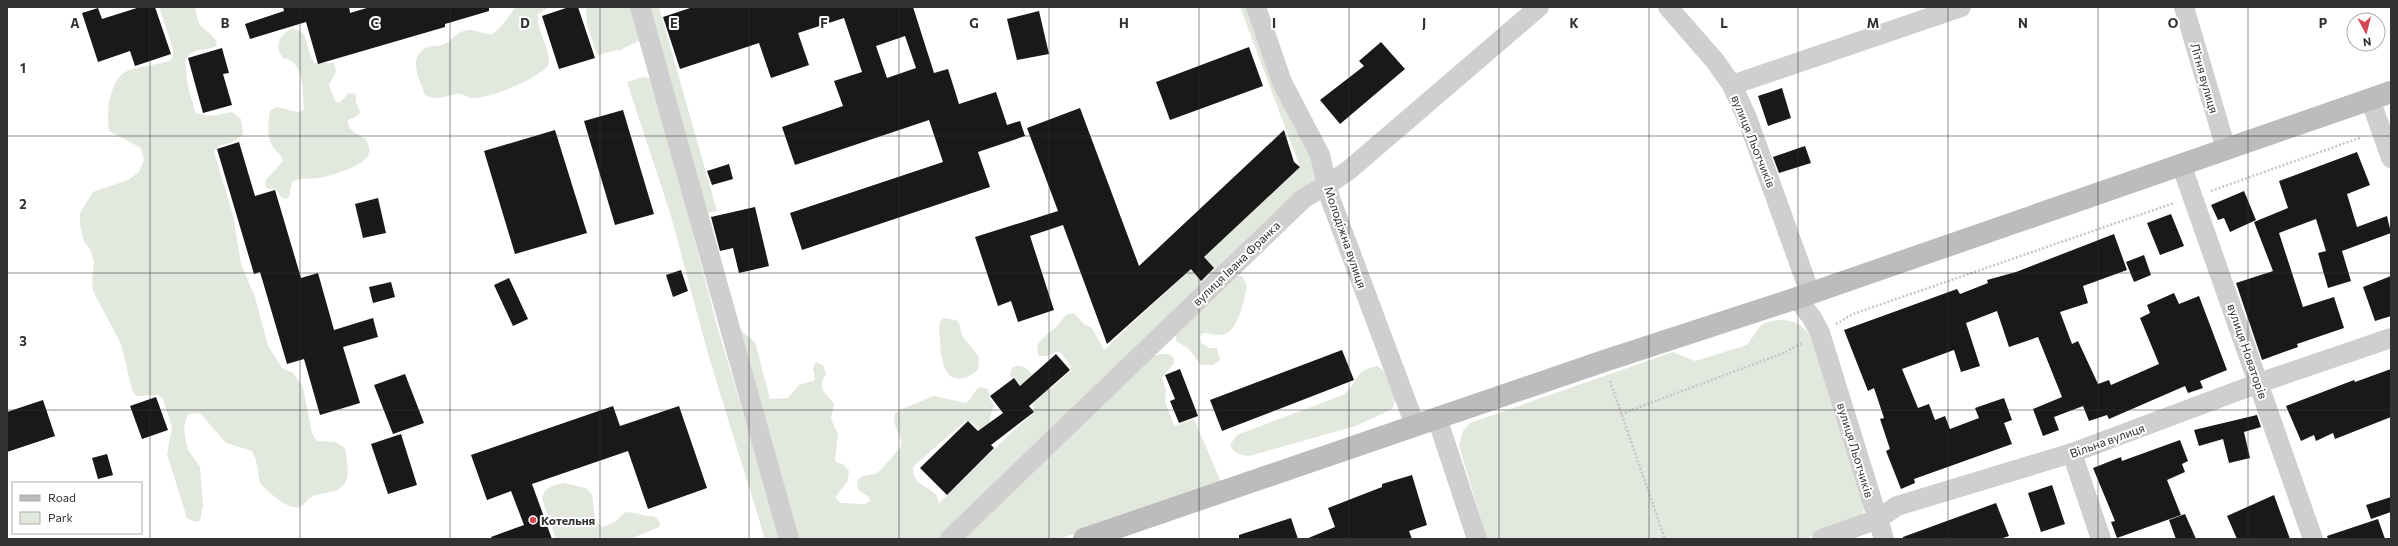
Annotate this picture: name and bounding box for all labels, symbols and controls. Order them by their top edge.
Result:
north arrow [2346,12,2386,52]
text: A [70,15,80,31]
text: B [221,15,230,31]
text: C [371,15,380,31]
text: D [520,15,530,31]
text: E [670,15,678,31]
text: F [820,15,828,31]
text: G [969,15,979,31]
text: H [1119,15,1129,31]
text: I [1272,15,1276,31]
text: J [1422,15,1426,31]
text: K [1569,15,1579,31]
text: L [1720,15,1728,31]
text: M [1867,15,1879,31]
text: N [2018,15,2028,31]
text: O [2168,15,2179,31]
text: P [2319,15,2328,31]
text: N [2362,35,2372,49]
street label: Літня вулиця [2188,41,2222,115]
text: 1 [20,60,26,76]
street label: вулиця Льотчиків [1729,93,1779,189]
street label: Молодіжна вулиця [1322,184,1370,290]
text: 2 [19,196,27,212]
street label: вулиця Івана Франка [1189,218,1283,308]
street label: вулиця Новаторів [2225,302,2271,400]
text: 3 [19,333,27,349]
street label: вулиця Льотчиків [1835,401,1877,499]
street label: Вільна вулиця [2068,420,2146,460]
legend [12,482,142,534]
text: Road [48,490,76,504]
text: Park [48,510,74,524]
place label: Котельня [541,513,595,527]
marker: Котельня [528,515,538,525]

